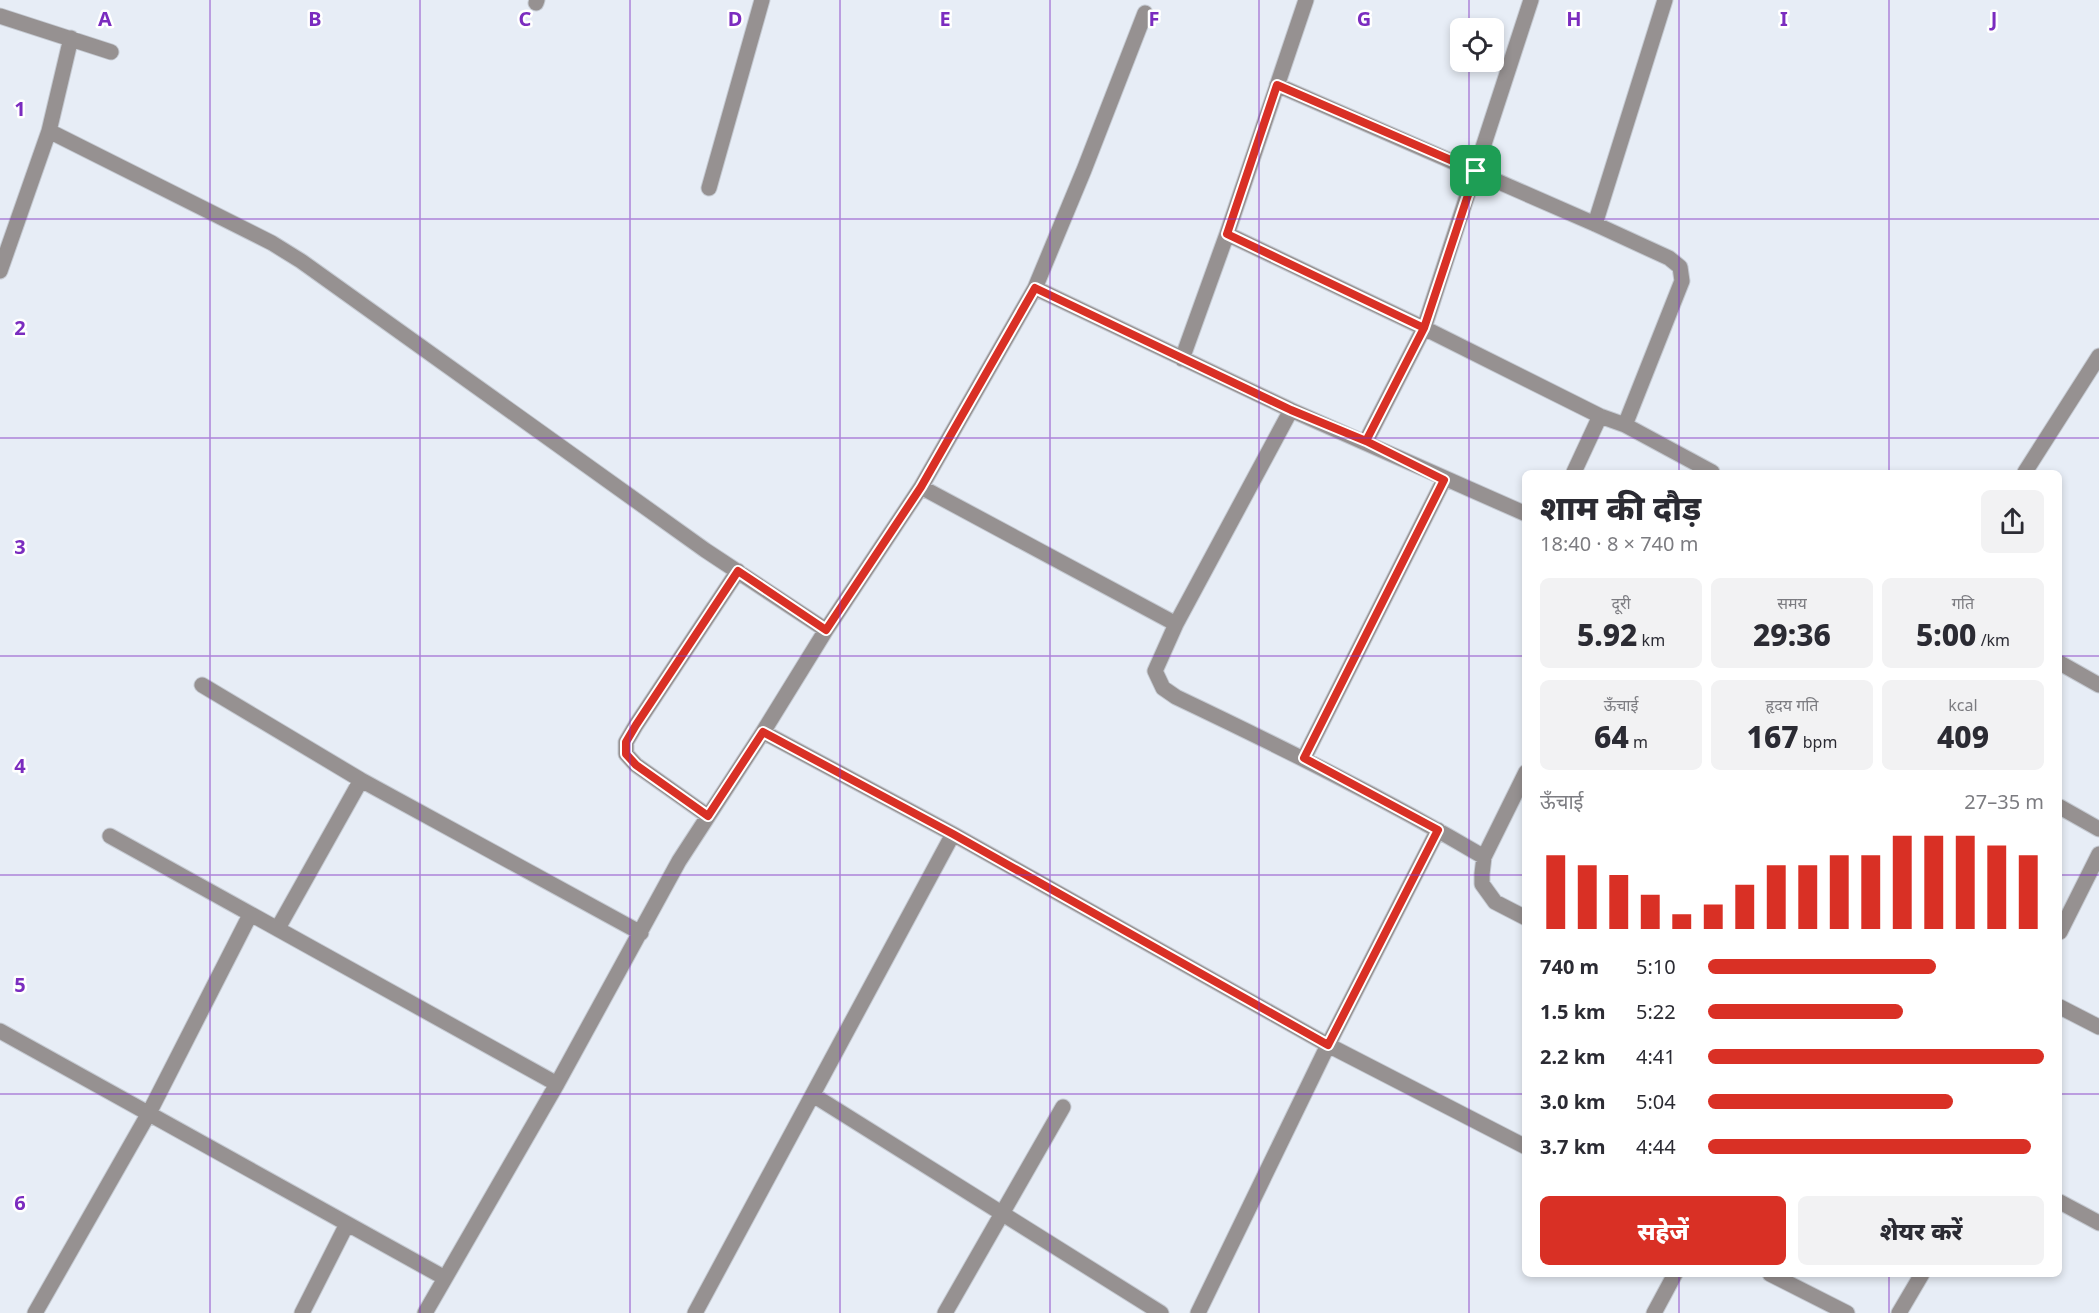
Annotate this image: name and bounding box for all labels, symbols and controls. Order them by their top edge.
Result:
text: A [98,5,112,32]
text: B [308,5,322,32]
text: C [519,5,532,32]
text: D [728,5,742,32]
text: E [939,5,951,32]
text: F [1149,5,1159,32]
text: G [1357,5,1371,32]
text: H [1566,5,1582,32]
text: I [1780,5,1788,32]
text: J [1989,5,1997,32]
map controls [1450,18,1504,72]
button: locate [1450,18,1504,72]
text: 1 [14,95,26,122]
pin [1450,145,1501,196]
icon: arrive [1459,154,1492,187]
text: 2 [14,314,26,341]
text: शाम की दौड़ [1540,485,1701,530]
button: share [1981,490,2044,553]
text: 18:40 · 8 × 740 m [1540,530,1698,557]
text: 3 [14,533,26,560]
text: दूरी [1611,592,1631,614]
text: समय [1777,592,1807,614]
text: गति [1952,592,1974,614]
text: 5.92 [1577,614,1637,655]
text: 29:36 [1753,614,1831,655]
text: 5:00 [1916,614,1976,655]
text: km [1637,629,1665,651]
text: /km [1976,629,2010,651]
text: ऊँचाई [1604,694,1638,716]
text: हृदय गति [1765,694,1819,716]
text: kcal [1948,694,1978,716]
text: 64 [1594,716,1629,757]
text: 167 [1747,716,1799,757]
text: 409 [1937,716,1989,757]
text: m [1629,731,1648,753]
text: bpm [1799,731,1837,753]
text: 4 [14,752,26,779]
text: ऊँचाई [1540,788,1583,815]
text: 27–35 m [1964,788,2044,815]
text: 740 m [1540,953,1599,980]
text: 5:10 [1636,953,1676,980]
text: 5 [14,971,26,998]
text: 1.5 km [1540,998,1606,1025]
text: 5:22 [1636,998,1676,1025]
text: 2.2 km [1540,1043,1606,1070]
text: 4:41 [1636,1043,1676,1070]
text: 3.0 km [1540,1088,1606,1115]
text: 5:04 [1636,1088,1676,1115]
text: 3.7 km [1540,1133,1606,1160]
text: 4:44 [1636,1133,1676,1160]
text: 6 [14,1189,26,1216]
button: सहेजें [1540,1196,1786,1265]
button: शेयर करें [1798,1196,2044,1265]

